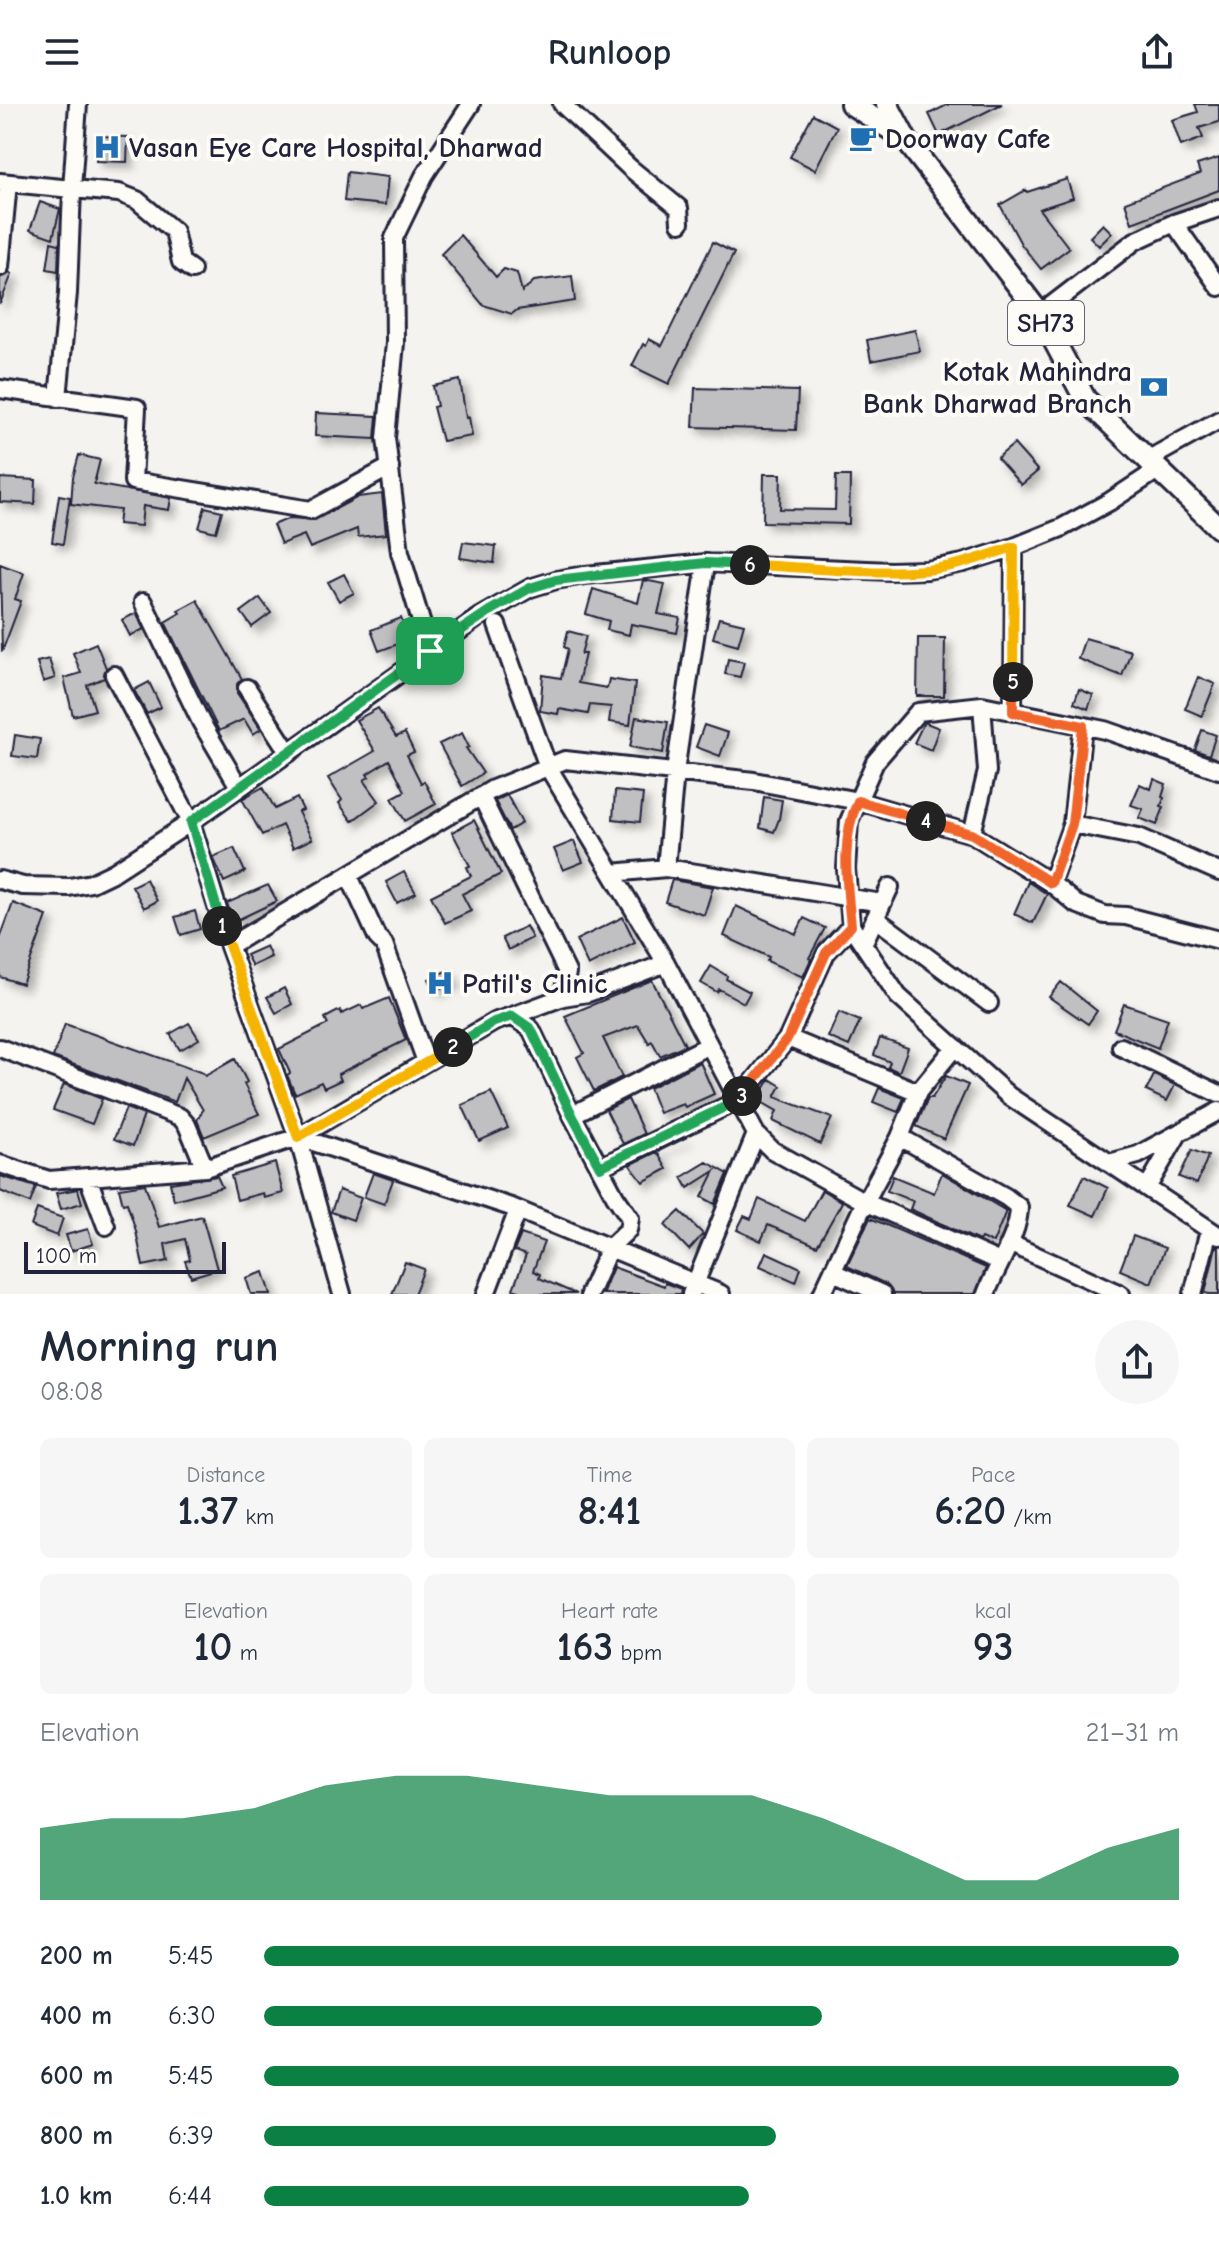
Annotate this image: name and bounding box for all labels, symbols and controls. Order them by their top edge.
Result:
icon: menu [40,30,84,74]
icon: share [1135,30,1179,74]
text: Runloop [548,32,671,73]
cafe icon: Doorway Cafe [848,123,878,153]
place label: Doorway Cafe [885,123,1051,155]
hospital icon: Vasan Eye Care Hospital, Dharwad [92,132,122,162]
place label: Vasan Eye Care Hospital, Dharwad [129,132,543,164]
road number: SH73 [1008,301,1084,345]
place label: Kotak Mahindra Bank Dharwad Branch [863,356,1132,420]
bank icon: Kotak Mahindra Bank Dharwad Branch [1139,372,1169,402]
pin: 6 [730,545,770,585]
text: 6 [744,552,756,578]
pin [396,617,464,685]
icon: arrive [408,629,452,673]
pin: 5 [993,662,1033,702]
text: 5 [1007,669,1019,695]
pin: 4 [906,801,946,841]
text: 4 [921,808,931,834]
pin: 1 [202,906,242,946]
text: 1 [218,913,226,939]
hospital icon: Patil's Clinic [425,968,455,998]
place label: Patil's Clinic [462,968,607,1000]
pin: 2 [433,1027,473,1067]
text: 2 [448,1034,458,1060]
pin: 3 [722,1076,762,1116]
text: 3 [737,1083,747,1109]
scale bar [24,1238,226,1274]
text: 100 m [36,1243,97,1269]
button: share [1095,1320,1179,1404]
text: Morning run [40,1321,279,1372]
text: 08:08 [40,1377,103,1407]
text: Distance [186,1462,265,1488]
text: Time [587,1462,632,1488]
text: Pace [971,1462,1015,1488]
text: 1.37 [177,1488,238,1534]
text: 8:41 [578,1488,641,1534]
text: 6:20 [934,1488,1006,1534]
text: km [238,1504,274,1530]
text: /km [1006,1504,1052,1530]
text: Elevation [184,1598,268,1624]
text: Heart rate [561,1598,658,1624]
text: kcal [975,1598,1012,1624]
text: 10 [194,1624,232,1670]
text: 163 [557,1624,613,1670]
text: 93 [973,1624,1013,1670]
text: m [232,1640,258,1666]
text: bpm [613,1640,662,1666]
text: Elevation [40,1718,140,1748]
text: 21–31 m [1086,1718,1179,1748]
text: 200 m [40,1941,113,1971]
text: 5:45 [168,1941,213,1971]
text: 400 m [40,2001,112,2031]
text: 6:30 [168,2001,216,2031]
text: 600 m [40,2061,113,2091]
text: 5:45 [168,2061,213,2091]
text: 800 m [40,2121,113,2151]
text: 6:39 [168,2121,214,2151]
text: 1.0 km [40,2181,112,2211]
text: 6:44 [168,2181,212,2211]

